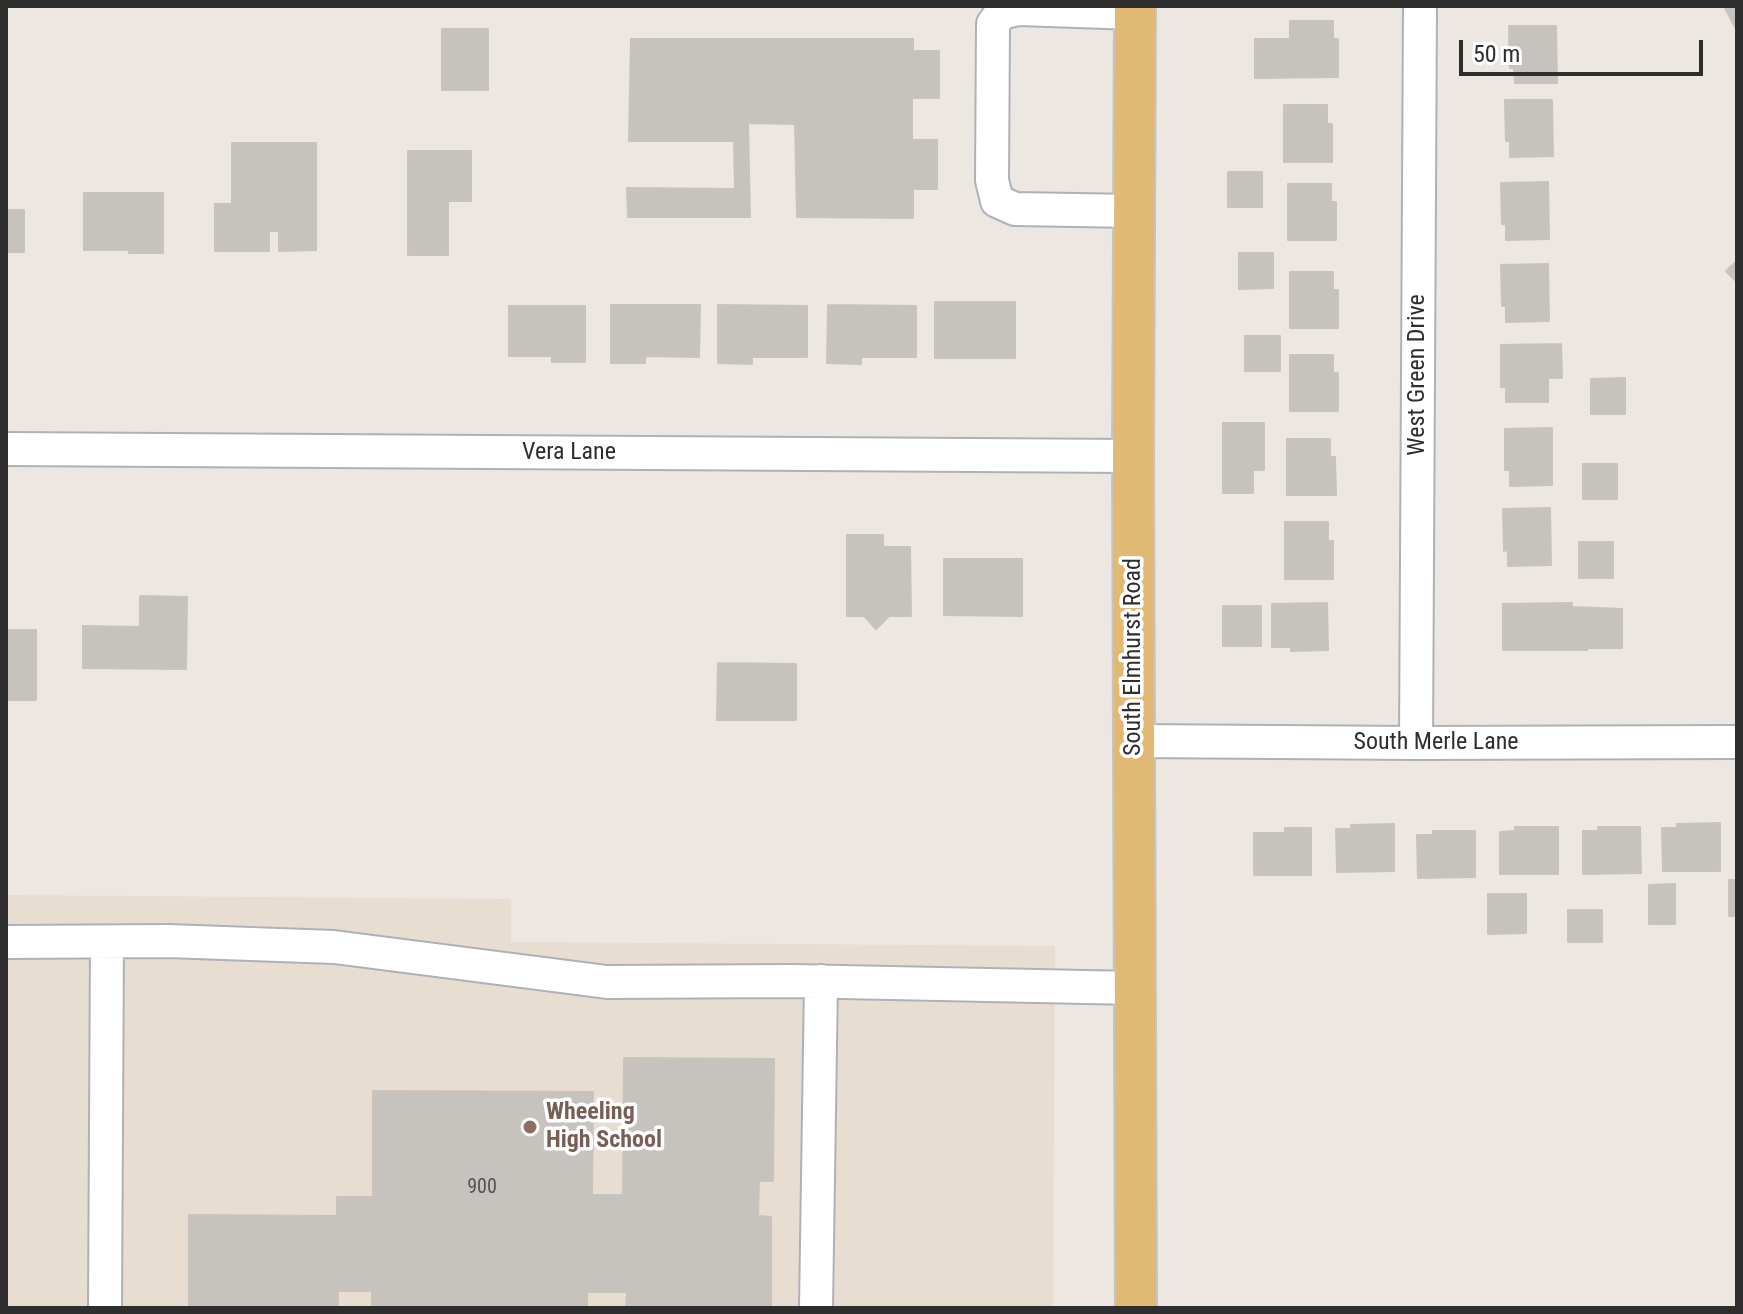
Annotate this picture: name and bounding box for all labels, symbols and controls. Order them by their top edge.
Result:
scale bar [1463,24,1707,74]
text: 50 m [1473,40,1520,68]
street label: West Green Drive [1404,294,1432,456]
street label: Vera Lane [522,439,616,467]
street label: South Elmhurst Road [1120,558,1148,756]
street label: South Merle Lane [1353,729,1519,757]
place label: Wheeling High School [546,1099,662,1155]
marker: Wheeling High School [521,1118,539,1136]
house number: 900 [467,1176,497,1200]

